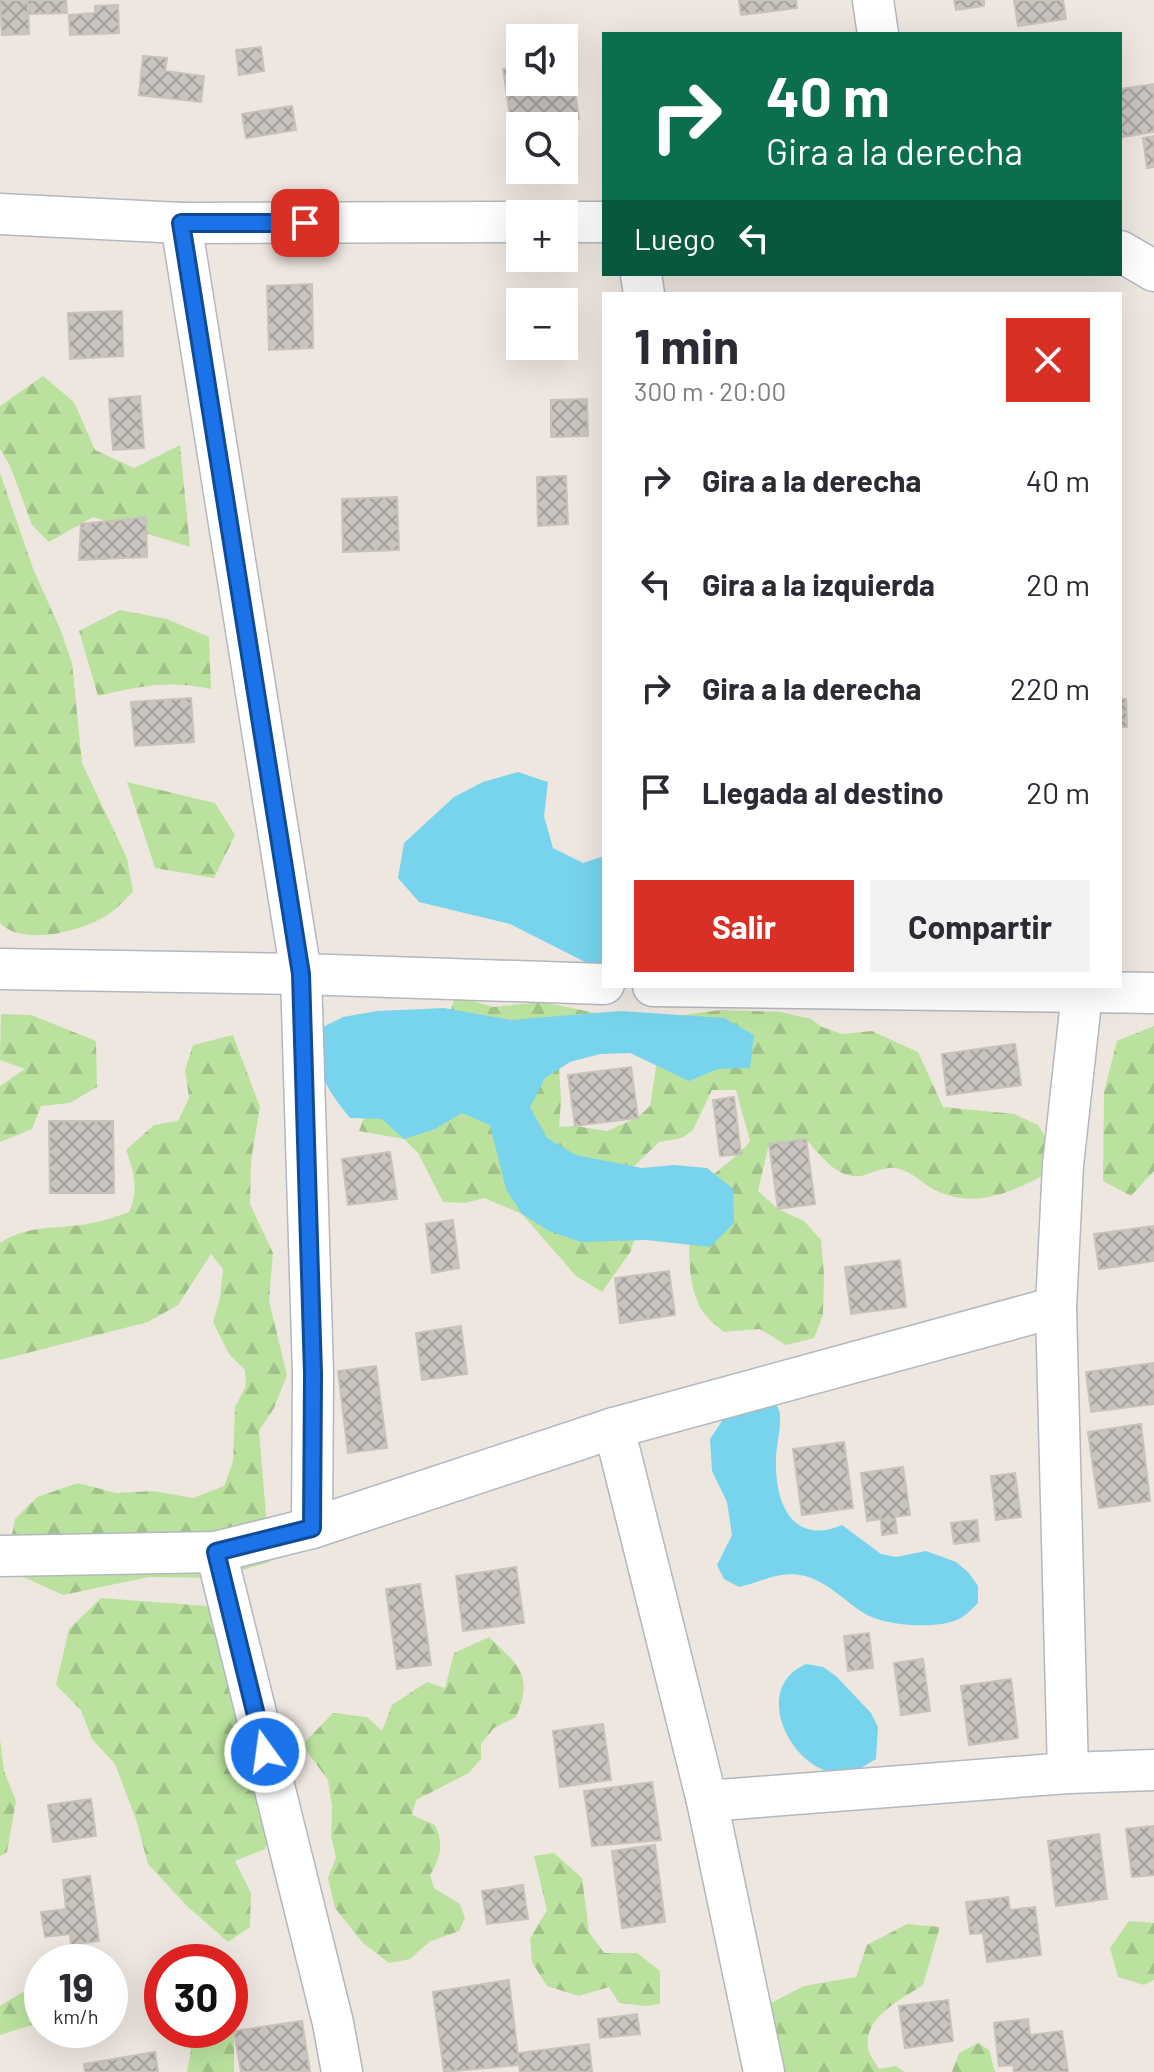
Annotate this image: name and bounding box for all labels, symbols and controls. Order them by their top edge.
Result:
map controls [506,24,578,360]
button: sound [506,24,578,96]
text: 40 m [766,61,890,128]
icon: right [634,64,738,168]
button: search [506,112,578,184]
text: Gira a la derecha [766,129,1023,172]
pin [271,189,339,257]
button: + [506,200,578,272]
icon: arrive [283,201,327,245]
icon: left [732,216,776,260]
text: Luego [634,220,716,256]
button: − [506,288,578,360]
text: 1 min [634,316,739,374]
button: close [1006,318,1090,402]
text: 300 m · 20:00 [634,375,786,406]
icon: right [634,458,678,502]
text: Gira a la derecha [702,462,921,498]
text: 40 m [1026,462,1090,498]
icon: left [634,562,678,606]
text: Gira a la izquierda [702,566,935,602]
text: 20 m [1026,566,1090,602]
icon: right [634,666,678,710]
text: Gira a la derecha [702,670,921,706]
text: 220 m [1010,670,1090,706]
icon: arrive [634,770,678,814]
text: Llegada al destino [702,774,944,810]
text: 20 m [1026,774,1090,810]
button: Salir [634,880,854,972]
button: Compartir [870,880,1090,972]
position arrow [223,1710,307,1794]
speed limit sign: 30 [144,1944,248,2048]
text: 19 [58,1962,94,2010]
text: km/h [53,2004,99,2028]

